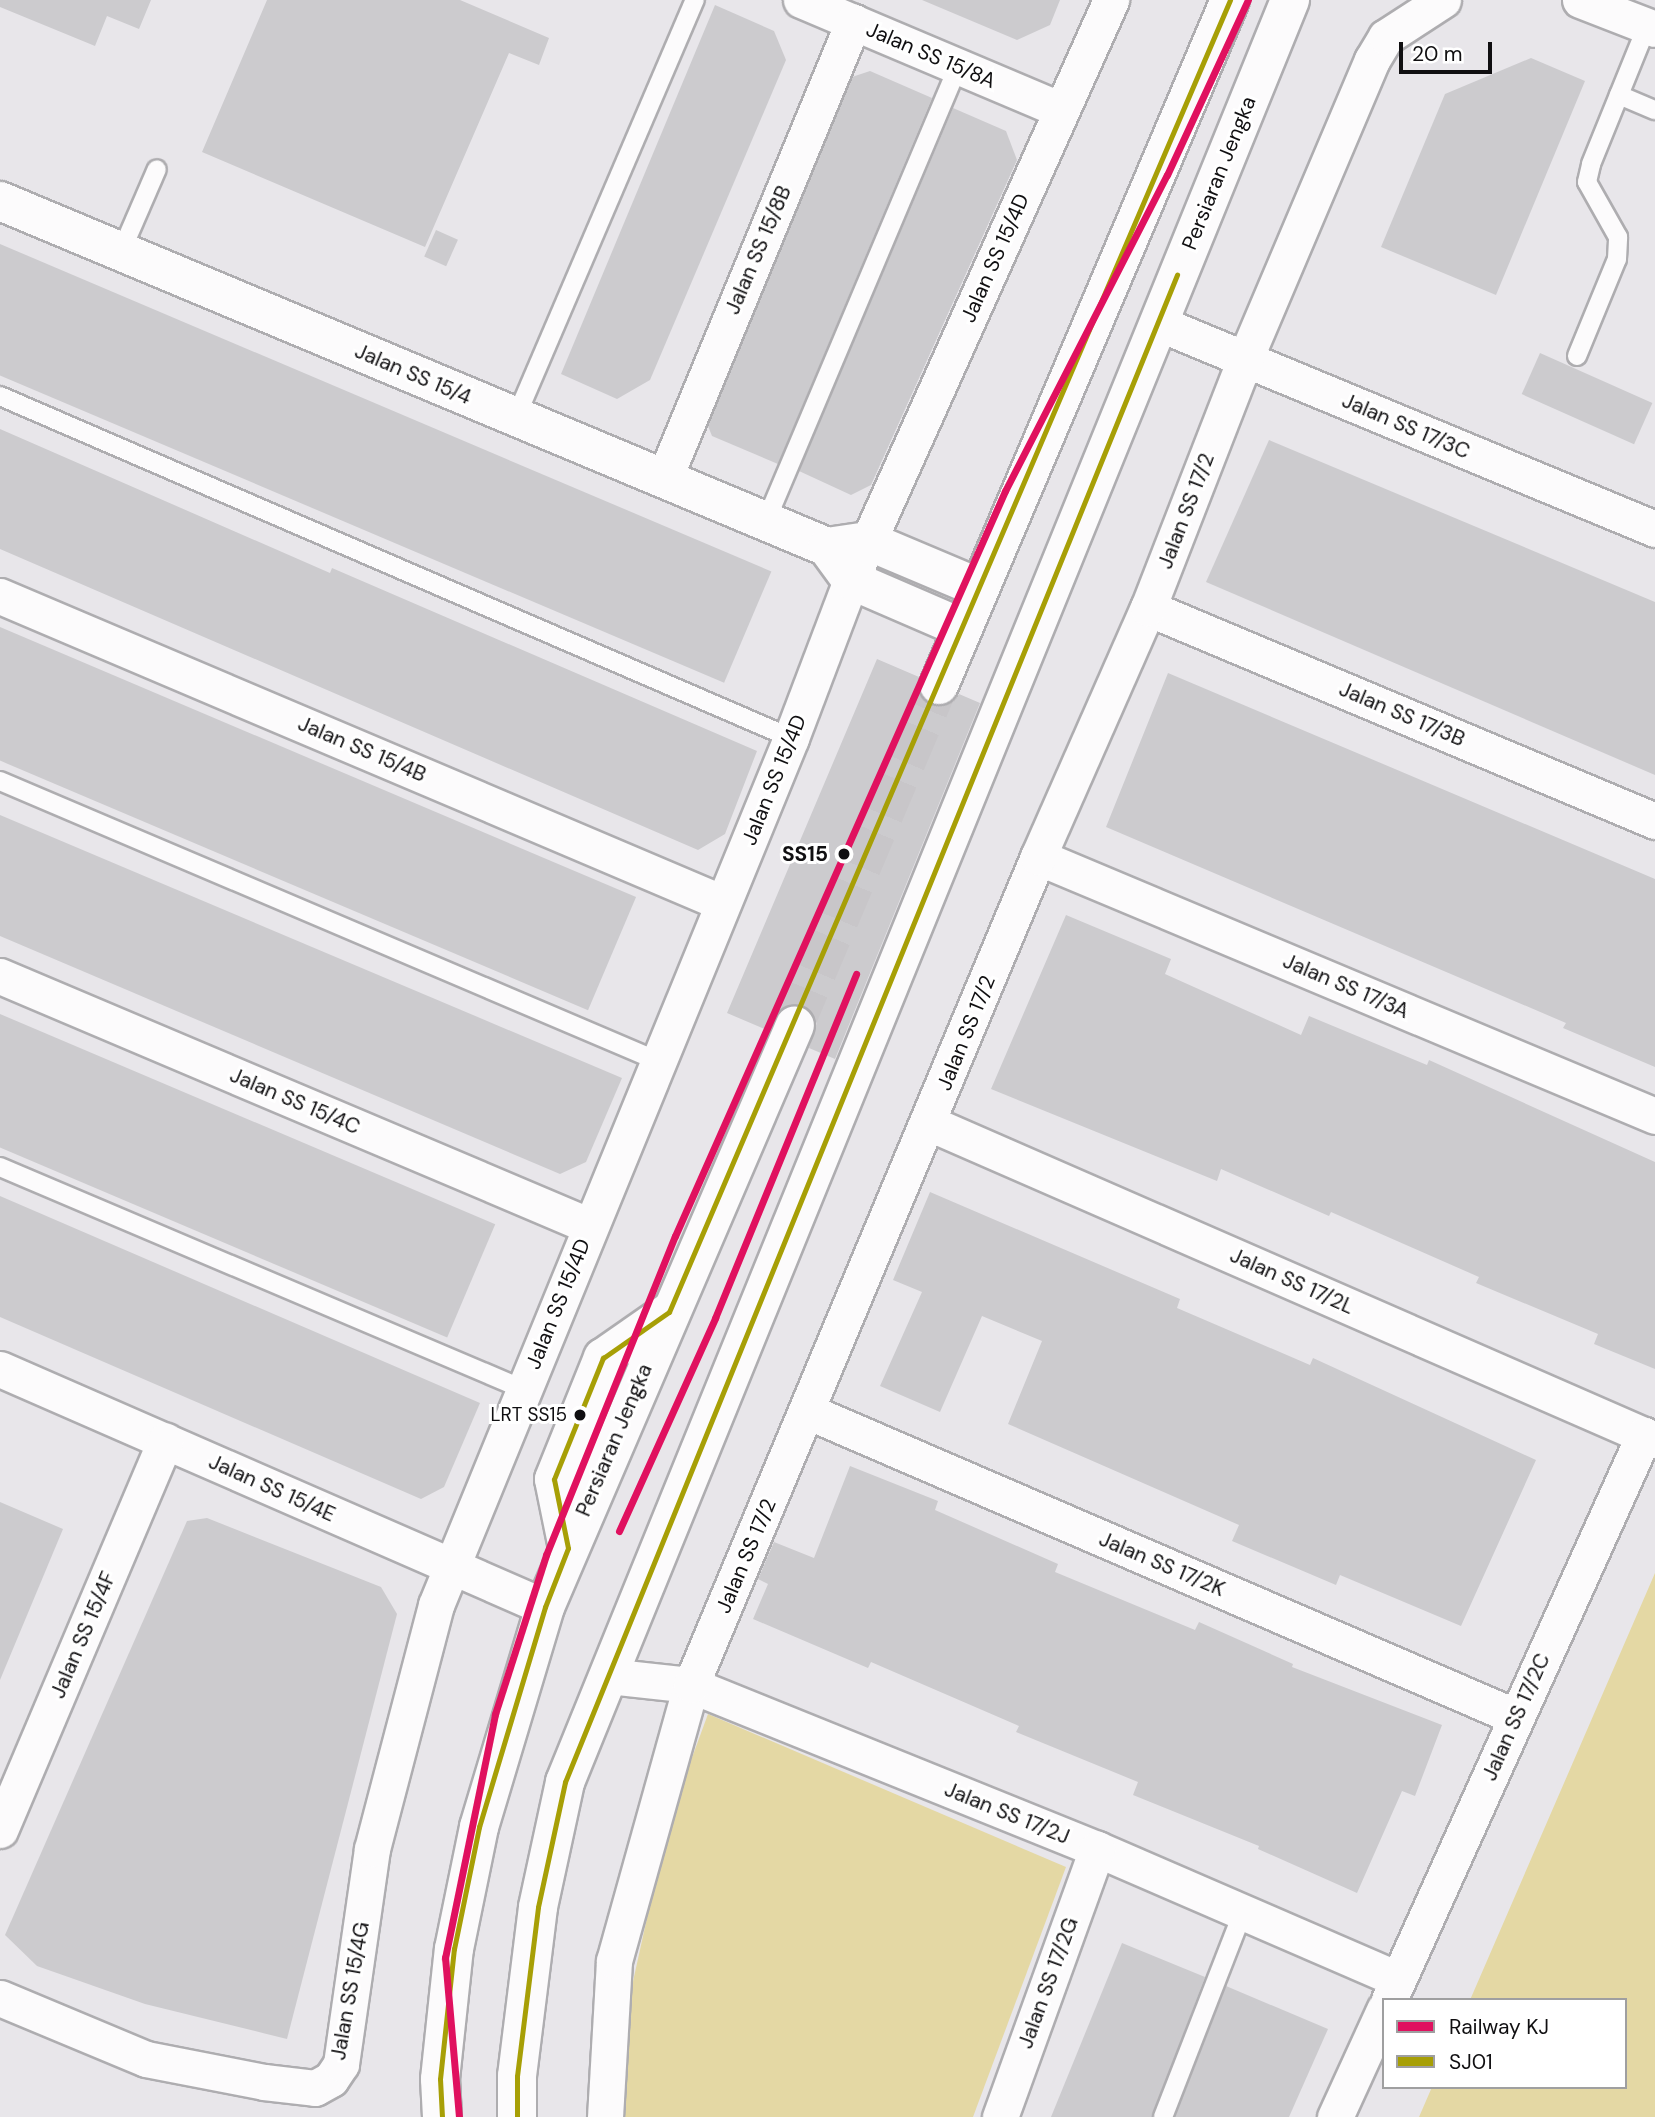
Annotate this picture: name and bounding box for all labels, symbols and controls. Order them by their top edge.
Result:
street label: Jalan SS 15/8A [863,16,999,94]
scale bar [1403,28,1496,72]
text: 20 m [1412,40,1463,68]
street label: Persiaran Jengka [1177,93,1261,253]
street label: Jalan SS 15/8B [720,182,796,318]
street label: Jalan SS 15/4D [955,190,1035,326]
street label: Jalan SS 15/4 [351,338,475,410]
street label: Jalan SS 17/3C [1338,388,1474,464]
street label: Jalan SS 17/2 [1152,450,1220,572]
street label: Jalan SS 17/3B [1335,676,1469,752]
street label: Jalan SS 15/4B [294,711,430,787]
street label: Jalan SS 15/4D [736,711,812,849]
place label: SS15 [782,841,828,867]
marker: SS15 [834,844,854,864]
street label: Jalan SS 17/3A [1279,948,1413,1024]
street label: Jalan SS 17/2 [931,972,1001,1094]
street label: Jalan SS 15/4C [226,1062,364,1140]
street label: Jalan SS 15/4D [520,1235,596,1373]
street label: Jalan SS 17/2L [1226,1242,1358,1320]
street label: Persiaran Jengka [571,1360,657,1520]
place label: LRT SS15 [490,1404,567,1426]
marker: LRT SS15 [573,1408,587,1422]
street label: Jalan SS 15/4E [205,1449,339,1527]
street label: Jalan SS 17/2 [711,1495,781,1617]
street label: Jalan SS 17/2K [1095,1526,1229,1602]
street label: Jalan SS 15/4F [45,1568,121,1702]
street label: Jalan SS 17/2C [1477,1649,1555,1785]
street label: Jalan SS 17/2J [941,1777,1073,1849]
street label: Jalan SS 17/2G [1013,1914,1083,2052]
street label: Jalan SS 15/4G [325,1920,375,2062]
legend [1382,1998,1627,2089]
text: Railway KJ [1449,2013,1549,2041]
text: SJ01 [1449,2048,1493,2076]

